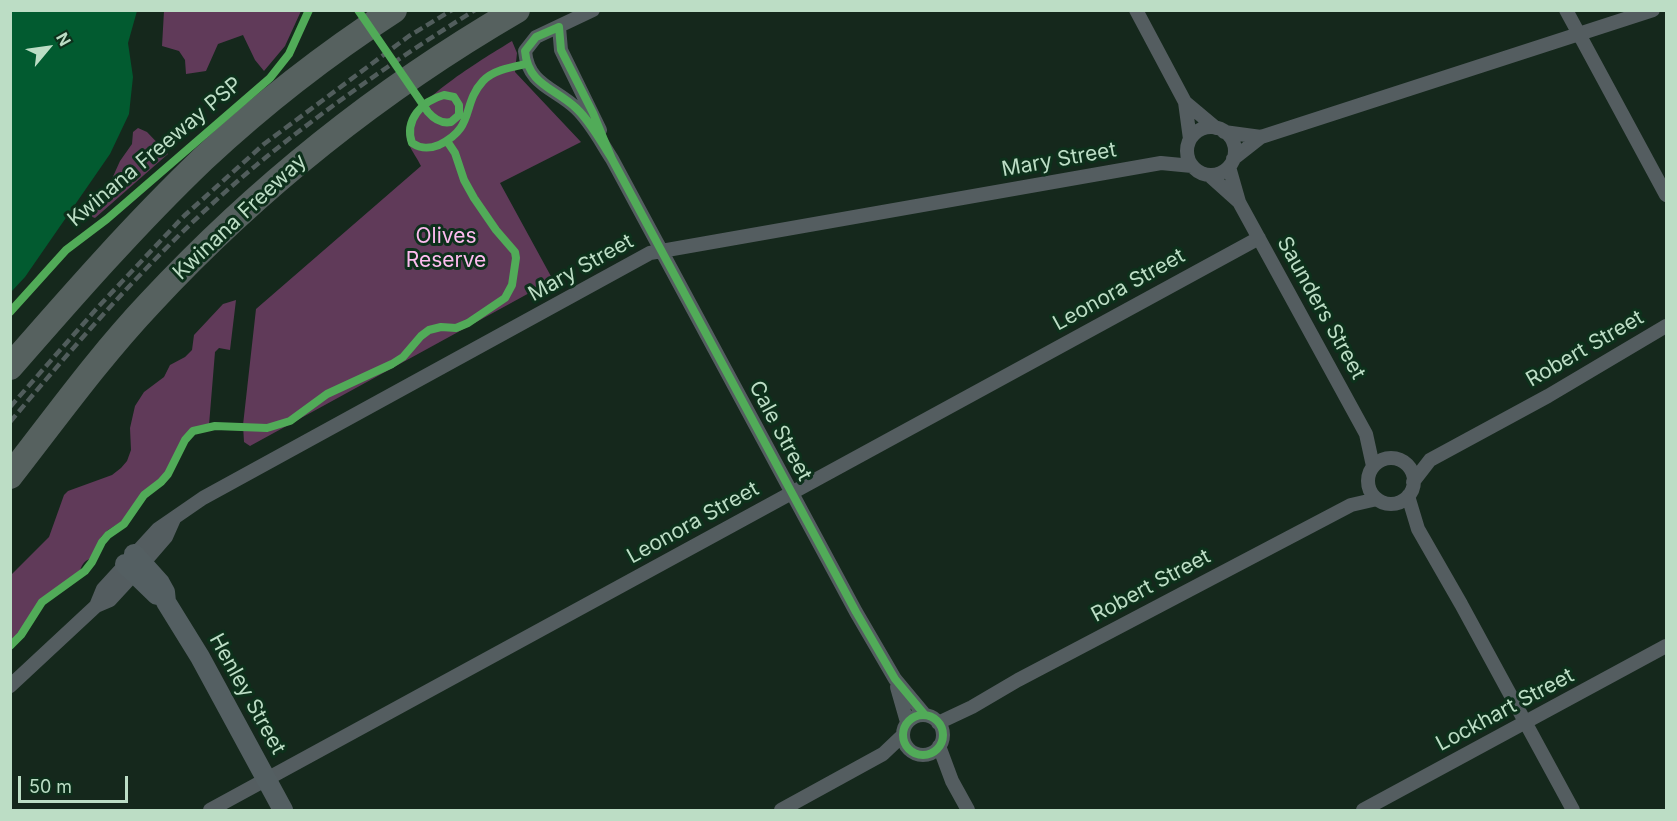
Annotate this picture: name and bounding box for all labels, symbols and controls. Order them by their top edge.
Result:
north arrow [18,18,78,78]
text: N [52,29,75,49]
street label: Kwinana Freeway PSP [63,72,247,232]
street label: Mary Street [1000,138,1118,182]
street label: Kwinana Freeway [168,149,312,285]
park label: Olives Reserve [406,224,486,274]
street label: Mary Street [524,229,638,307]
street label: Saunders Street [1271,232,1371,384]
street label: Leonora Street [1049,243,1189,337]
street label: Robert Street [1522,305,1648,393]
street label: Cale Street [743,377,817,485]
street label: Leonora Street [623,476,763,570]
street label: Robert Street [1087,544,1215,628]
street label: Henley Street [203,629,291,759]
street label: Lockhart Street [1432,663,1578,757]
scale bar [21,764,130,802]
text: 50 m [29,776,72,797]

